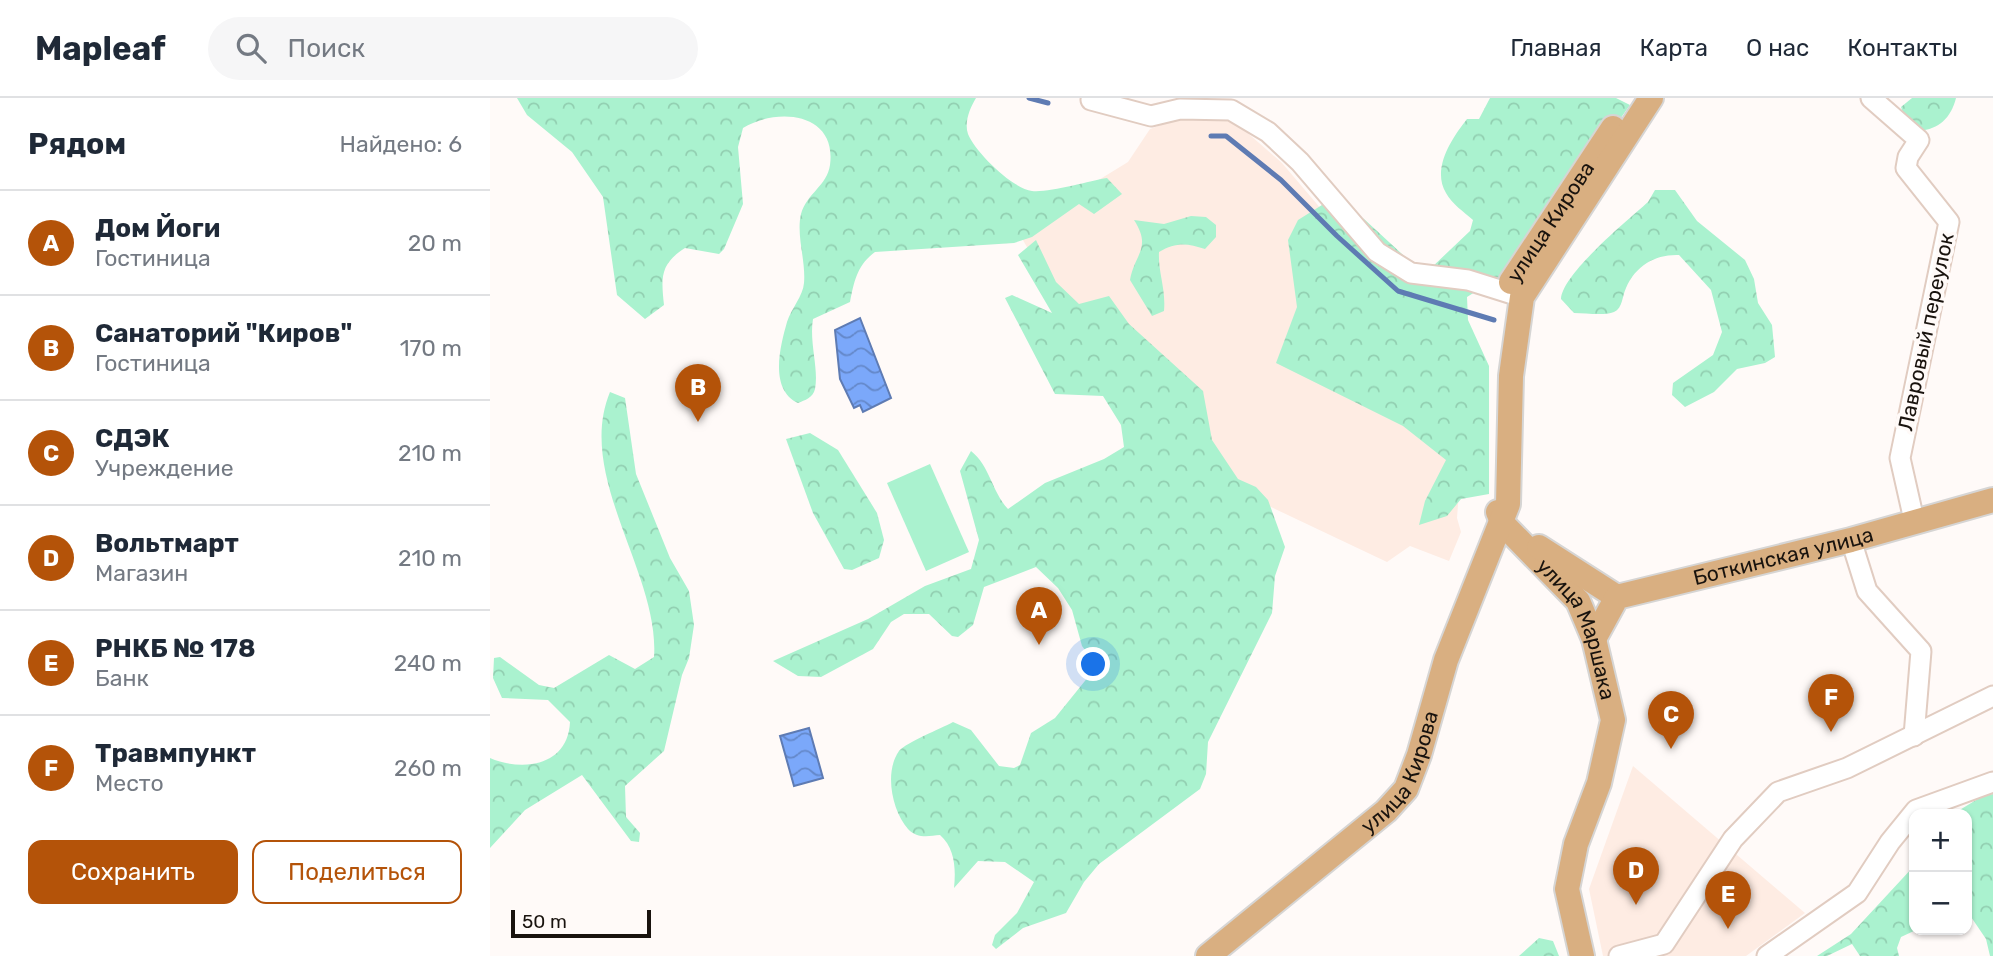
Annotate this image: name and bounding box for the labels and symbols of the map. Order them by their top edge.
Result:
street label: улица Кирова [1501,157,1599,287]
street label: Лавровый переулок [1892,231,1959,433]
pin: B [675,364,721,422]
street label: Боткинская улица [1690,521,1876,590]
street label: улица Маршака [1532,553,1621,702]
pin: A [1016,587,1062,645]
your location [1076,647,1110,681]
pin: F [1808,674,1854,732]
pin: C [1648,691,1694,749]
street label: улица Кирова [1356,708,1443,838]
pin: D [1613,847,1659,905]
pin: E [1705,871,1751,929]
scale bar [511,907,651,939]

